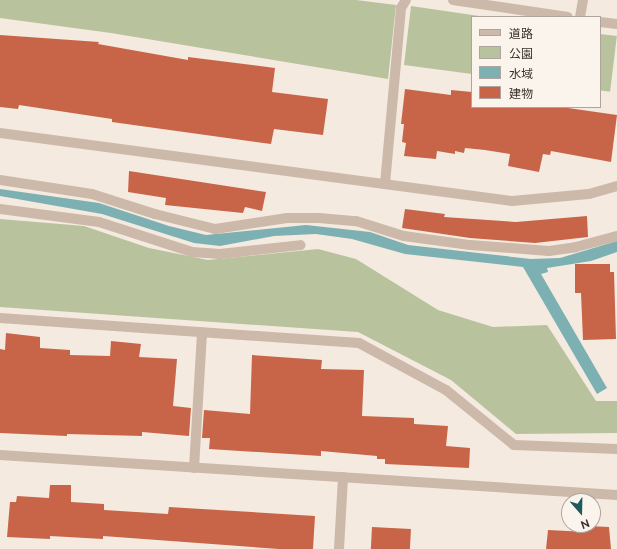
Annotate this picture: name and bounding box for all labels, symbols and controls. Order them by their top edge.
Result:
legend [471,16,601,108]
text: 道路 [509,27,533,41]
text: 公園 [509,47,533,61]
text: 水域 [509,67,533,81]
text: 建物 [509,87,533,101]
north arrow [561,493,601,533]
text: N [579,516,591,531]

